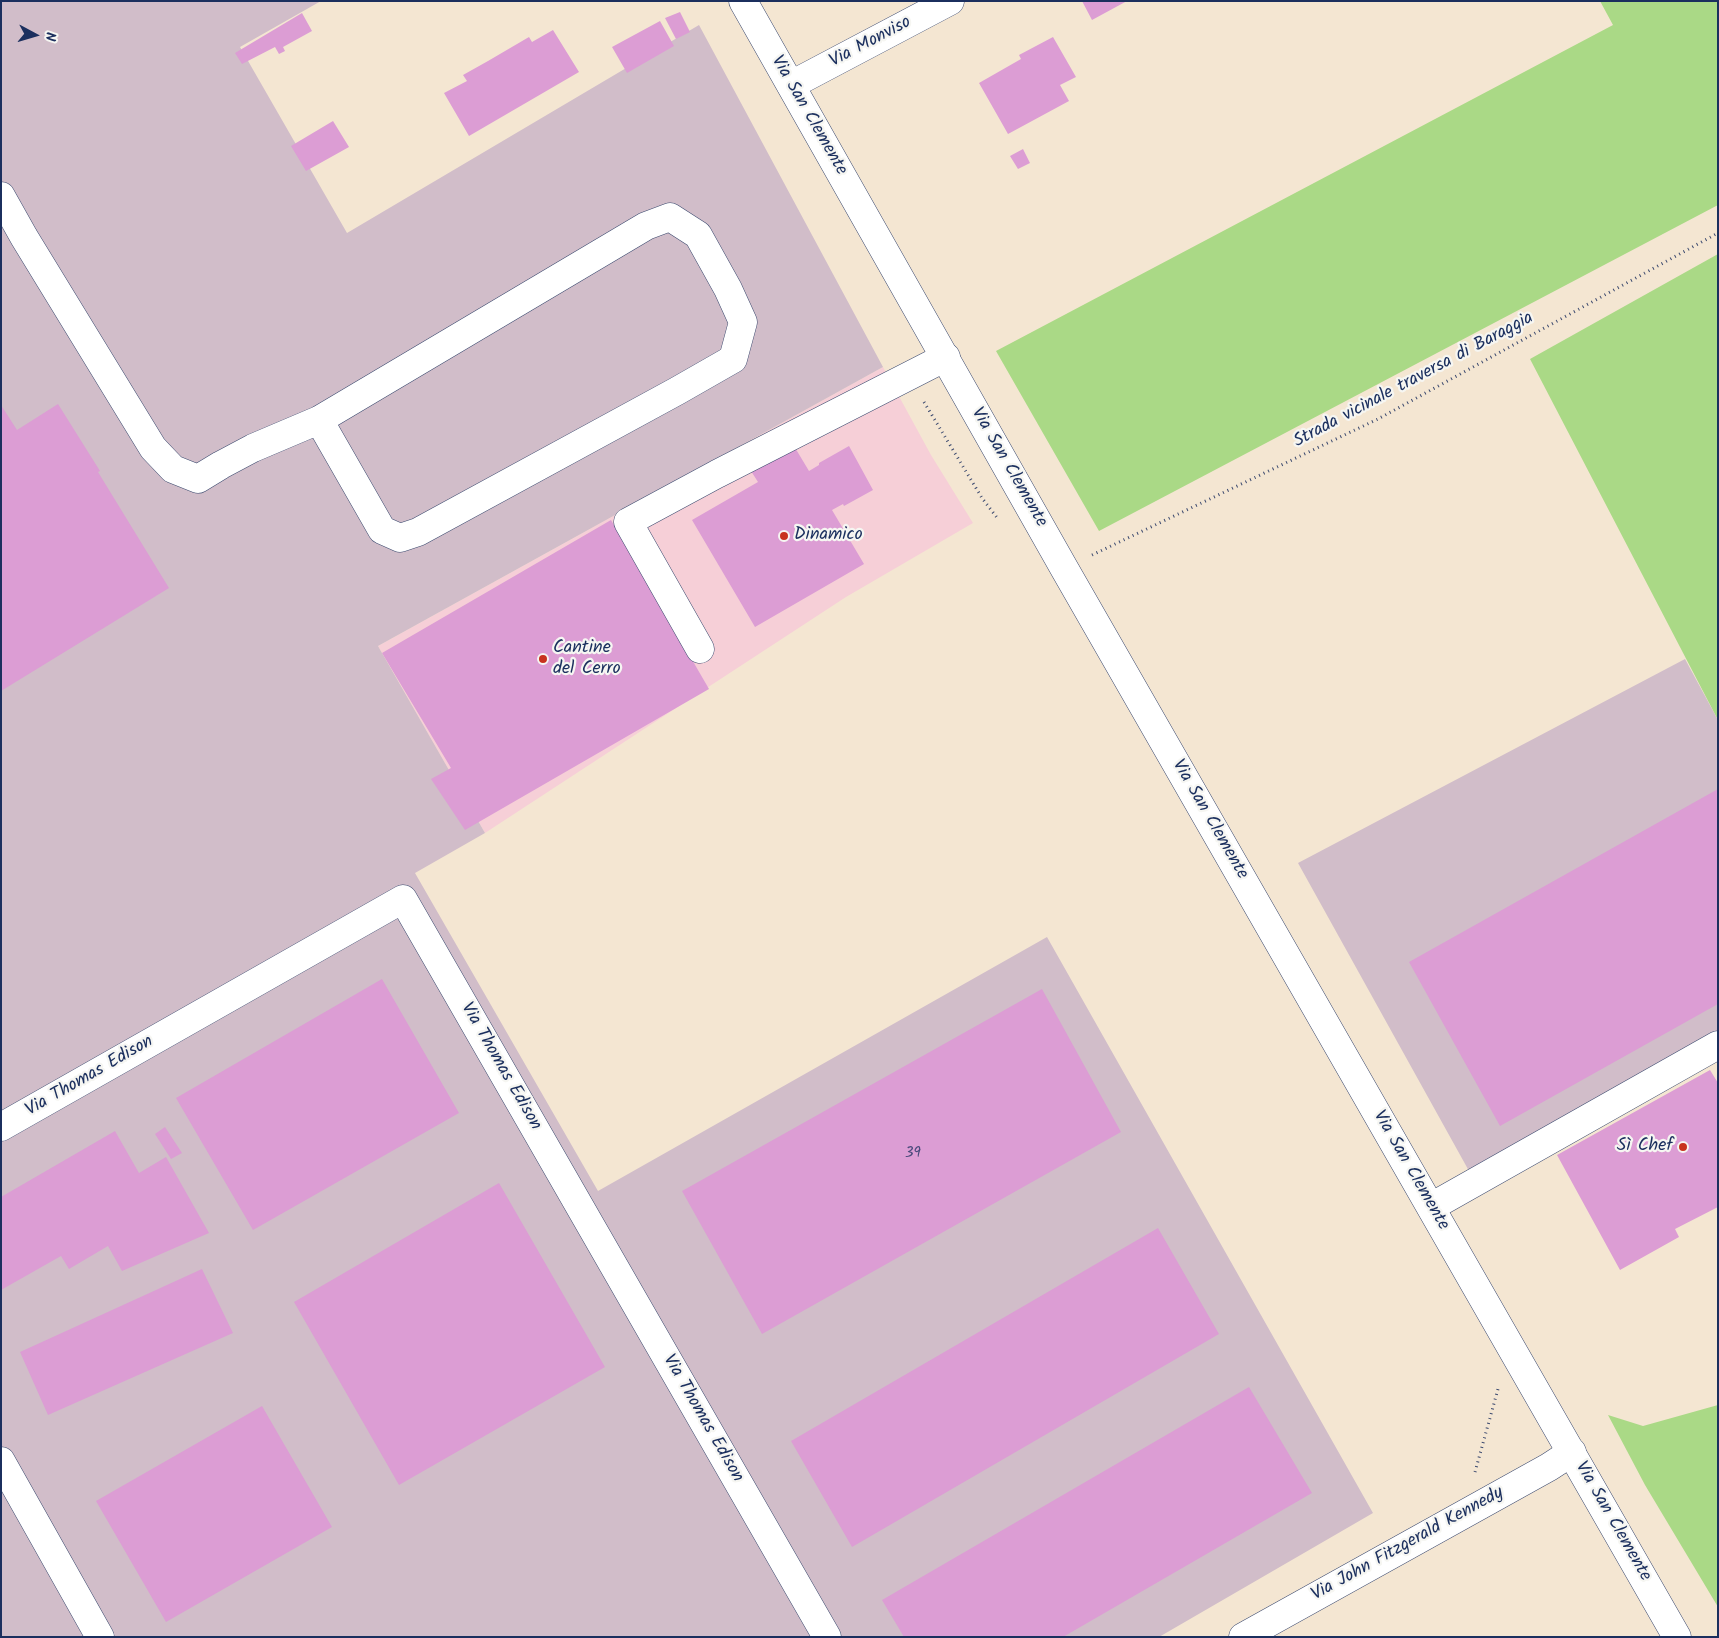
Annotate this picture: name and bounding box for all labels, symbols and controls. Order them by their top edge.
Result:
north arrow [10,10,60,60]
street label: Via Monviso [827,13,915,73]
text: N [39,31,61,42]
street label: Via San Clemente [765,52,851,180]
street label: Strada vicinale traversa di Baraggia [1290,308,1538,454]
street label: Via San Clemente [965,404,1051,532]
place label: Dinamico [794,525,863,547]
marker: Dinamico [778,530,790,542]
place label: Cantine del Cerro [553,638,621,681]
marker: Cantine del Cerro [537,653,549,665]
street label: Via San Clemente [1166,756,1252,884]
street label: Via Thomas Edison [455,999,545,1135]
street label: Via Thomas Edison [22,1032,158,1122]
street label: Via San Clemente [1367,1107,1453,1235]
place label: Sì Chef [1617,1136,1673,1158]
marker: Sì Chef [1677,1141,1689,1153]
house number: 39 [905,1145,921,1163]
street label: Via Thomas Edison [657,1351,747,1487]
street label: Via San Clemente [1569,1458,1655,1586]
street label: Via John Fitzgerald Kennedy [1308,1483,1508,1607]

